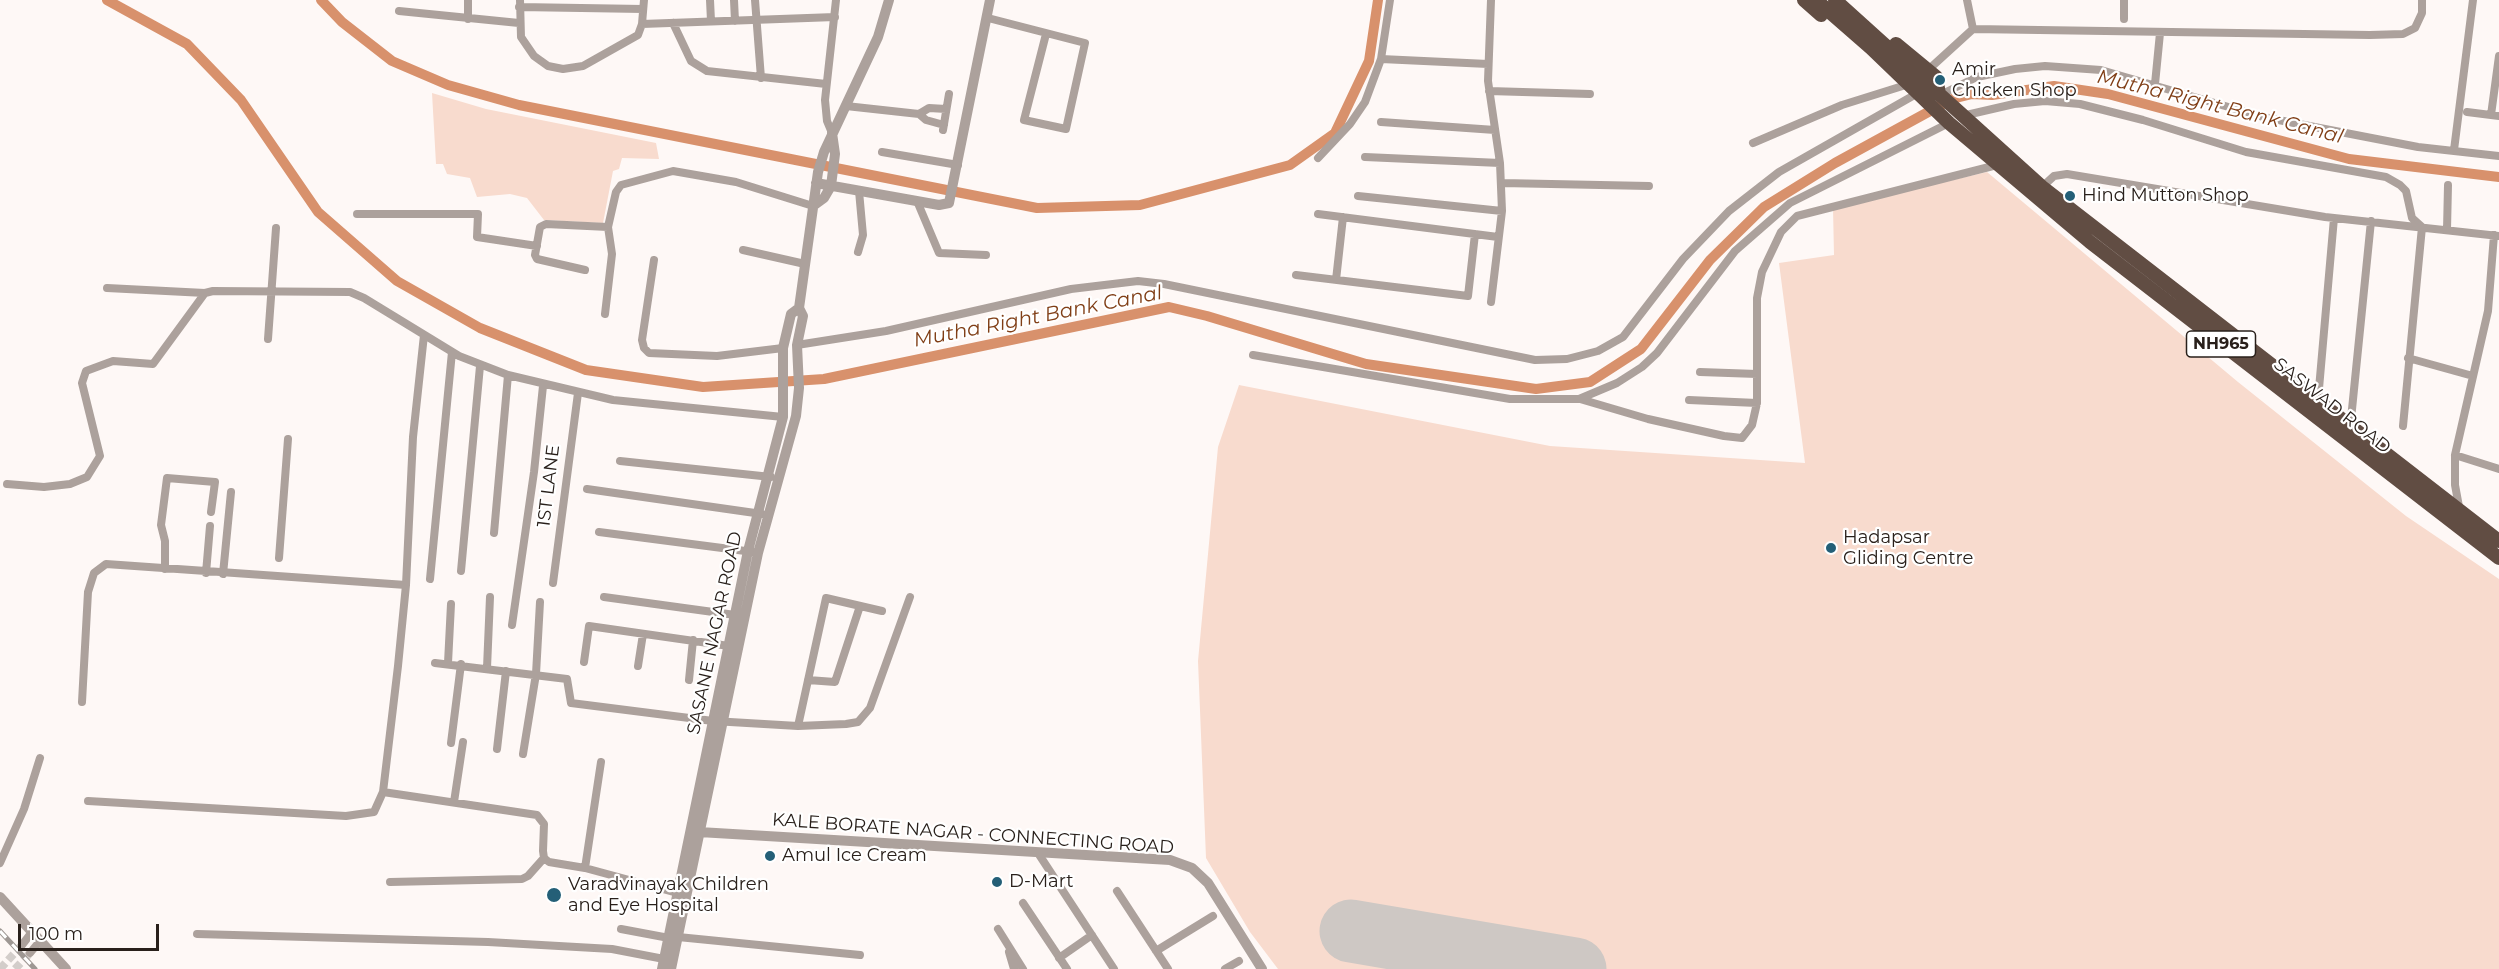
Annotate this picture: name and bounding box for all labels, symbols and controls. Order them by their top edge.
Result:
place label: Amir Chicken Shop [1952,59,2077,101]
water label: Mutha Right Bank Canal [2095,65,2345,149]
marker: Amir Chicken Shop [1933,73,1947,87]
place label: Hind Mutton Shop [2082,185,2249,207]
marker: Hind Mutton Shop [2063,189,2077,203]
water label: Mutha Right Bank Canal [912,281,1164,353]
road number: NH965 [2186,331,2256,357]
street label: SASWAD ROAD [2269,354,2395,458]
street label: 1ST LANE [533,444,565,528]
place label: Hadapsar Gliding Centre [1843,527,1973,570]
street label: SASANE NAGAR ROAD [683,530,747,736]
marker: Hadapsar Gliding Centre [1824,541,1838,555]
street label: KALE BORATE NAGAR - CONNECTING ROAD [771,809,1175,859]
place label: Amul Ice Cream [782,845,927,867]
marker: Amul Ice Cream [763,849,777,863]
place label: D-Mart [1009,871,1073,893]
place label: Varadvinayak Children and Eye Hospital [568,874,769,916]
marker: D-Mart [990,875,1004,889]
marker: Varadvinayak Children and Eye Hospital [545,886,563,904]
scale bar [21,912,162,950]
text: 100 m [29,923,83,945]

